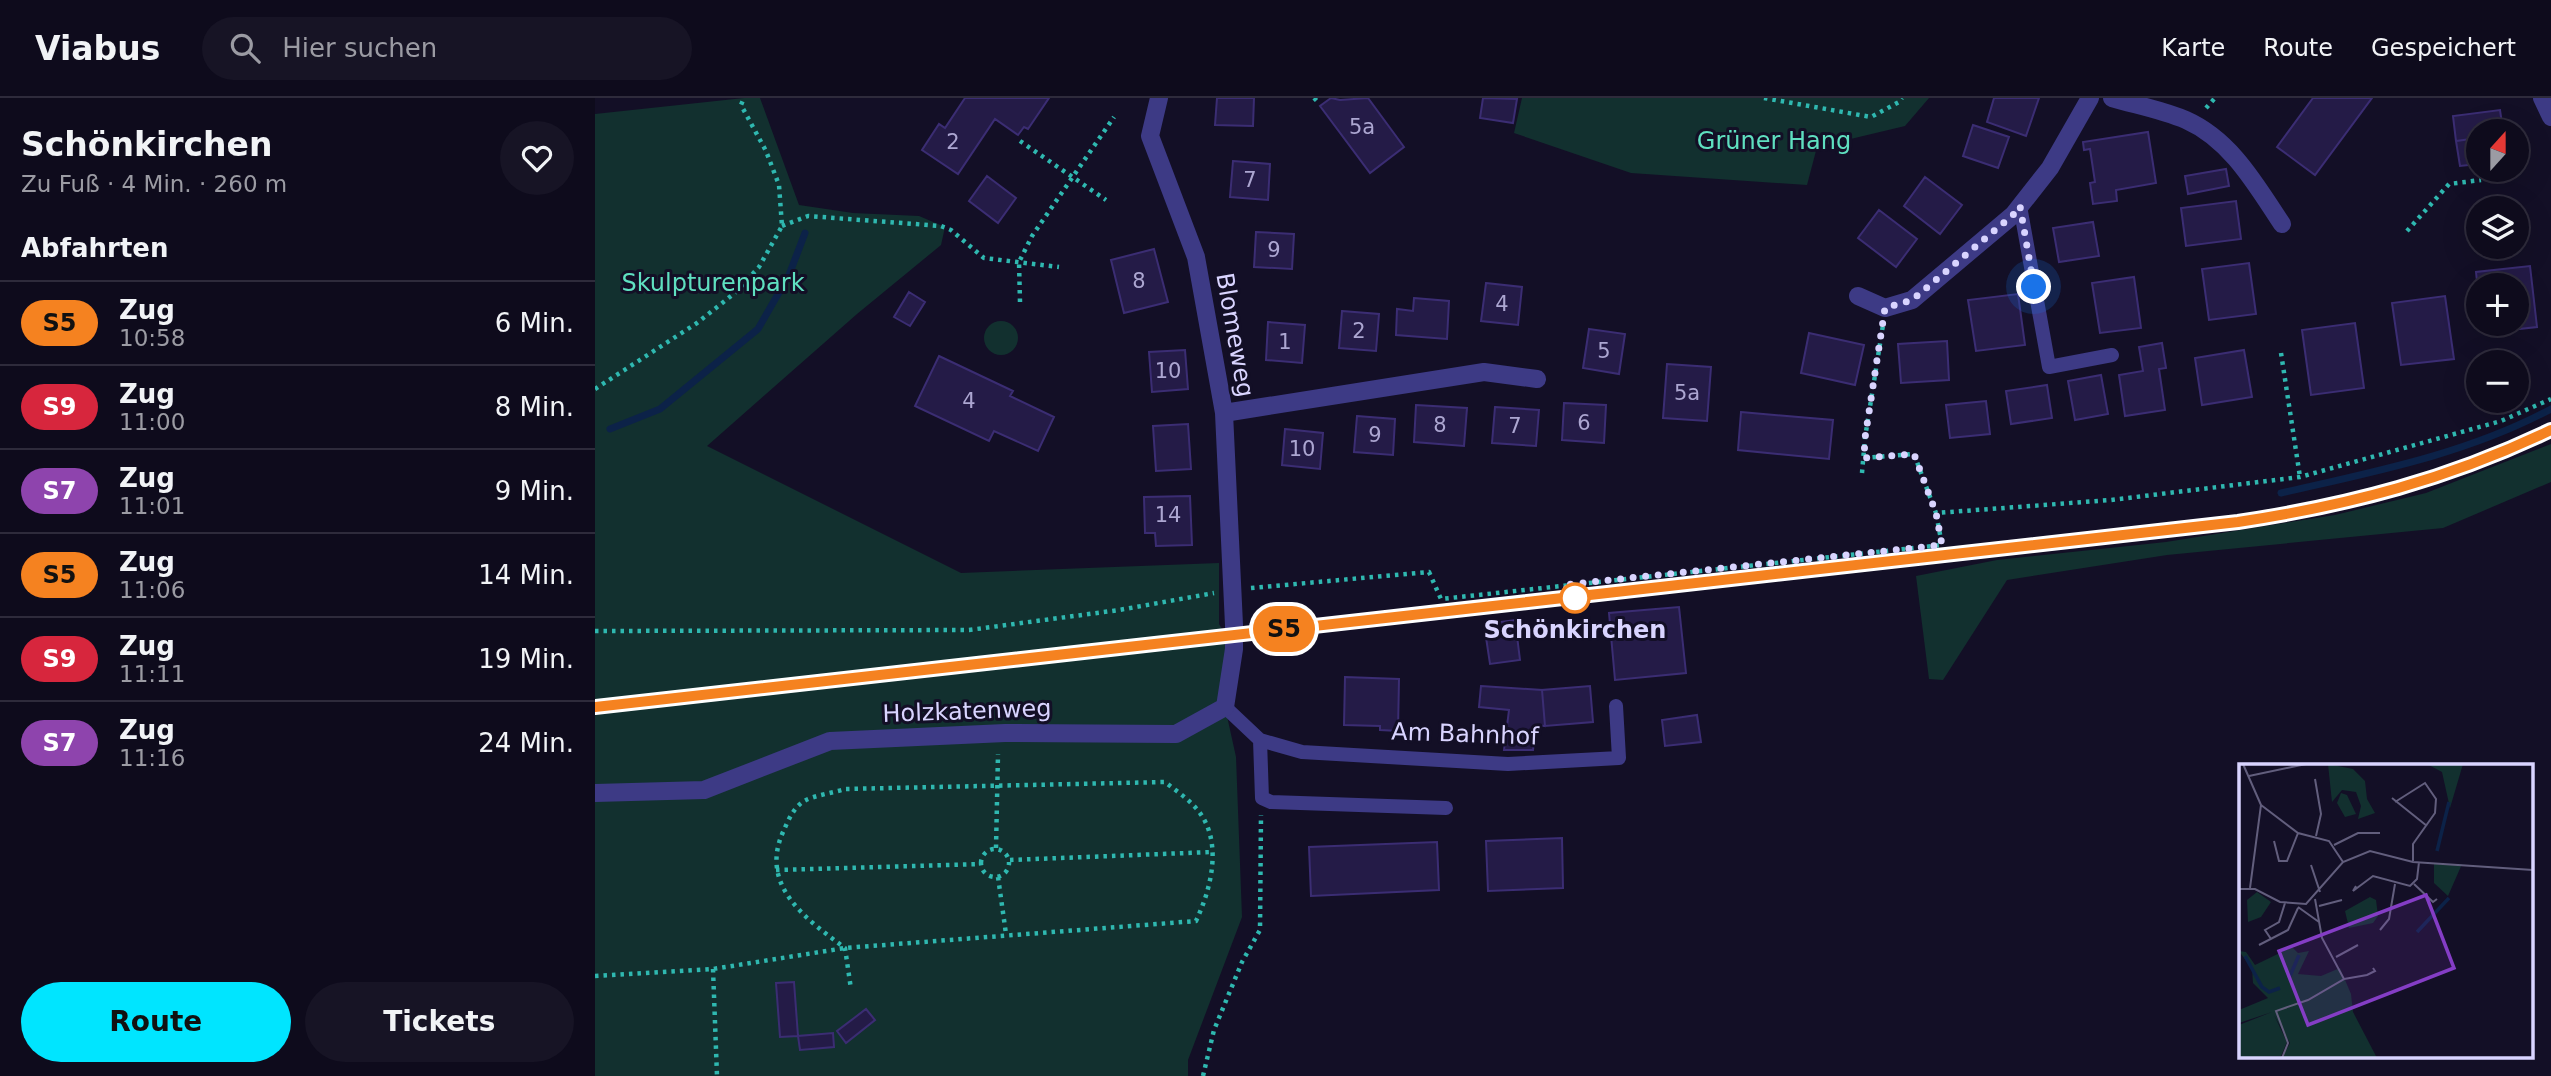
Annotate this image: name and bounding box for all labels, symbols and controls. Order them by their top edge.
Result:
search box [202,17,692,80]
text: Viabus [35,29,160,68]
icon: search [226,29,264,67]
text: Hier suchen [282,33,437,63]
text: Karte [2161,34,2225,62]
text: Route [2263,34,2333,62]
text: Gespeichert [2371,34,2516,62]
house number: 5a [1349,115,1375,139]
north arrow [2466,119,2529,182]
map controls [2466,119,2529,413]
button: heart [500,121,574,195]
text: Schönkirchen [21,125,272,164]
park label: Grüner Hang [1697,127,1851,155]
house number: 2 [946,130,960,154]
house number: 7 [1243,168,1257,192]
text: Zu Fuß · 4 Min. · 260 m [21,171,287,197]
button: layers [2466,196,2529,259]
text: Abfahrten [21,233,169,263]
house number: 9 [1267,238,1281,262]
park label: Skulpturenpark [621,269,805,297]
house number: 8 [1132,269,1146,293]
your location [2016,269,2051,304]
street label: Blomeweg [1210,271,1260,399]
button: + [2466,273,2529,336]
house number: 4 [1495,292,1509,316]
text: Zug [119,295,175,325]
text: 6 Min. [495,308,574,338]
text: S5 [43,309,76,337]
house number: 2 [1352,319,1366,343]
text: 10:58 [119,325,185,351]
house number: 1 [1278,330,1292,354]
house number: 5 [1597,339,1611,363]
button: − [2466,350,2529,413]
house number: 10 [1155,359,1181,383]
text: Zug [119,379,175,409]
house number: 5a [1674,381,1700,405]
house number: 4 [962,389,976,413]
text: 8 Min. [495,392,574,422]
text: S9 [43,393,76,421]
text: 11:00 [119,409,185,435]
house number: 6 [1577,411,1591,435]
house number: 8 [1433,413,1447,437]
house number: 7 [1508,414,1522,438]
house number: 9 [1368,423,1382,447]
house number: 10 [1289,437,1315,461]
text: Zug [119,463,175,493]
text: 9 Min. [495,476,574,506]
text: S7 [43,477,76,505]
text: 11:01 [119,493,185,519]
house number: 14 [1155,503,1181,527]
text: Zug [119,547,175,577]
text: 14 Min. [478,560,574,590]
text: S5 [43,561,76,589]
text: 11:06 [119,577,185,603]
marker: Schönkirchen [1560,583,1590,613]
line badge: S5 [1253,606,1315,652]
text: S5 [1267,615,1301,643]
place label: Schönkirchen [1484,616,1666,644]
text: Zug [119,631,175,661]
text: 19 Min. [478,644,574,674]
text: S9 [43,645,76,673]
text: 11:11 [119,661,185,687]
street label: Holzkatenweg [882,694,1052,728]
text: Zug [119,715,175,745]
street label: Am Bahnhof [1391,717,1540,751]
text: 24 Min. [478,728,574,758]
text: S7 [43,729,76,757]
text: 11:16 [119,745,185,771]
inset map [2239,764,2533,1058]
button: Route [21,982,291,1062]
button: Tickets [305,982,574,1062]

